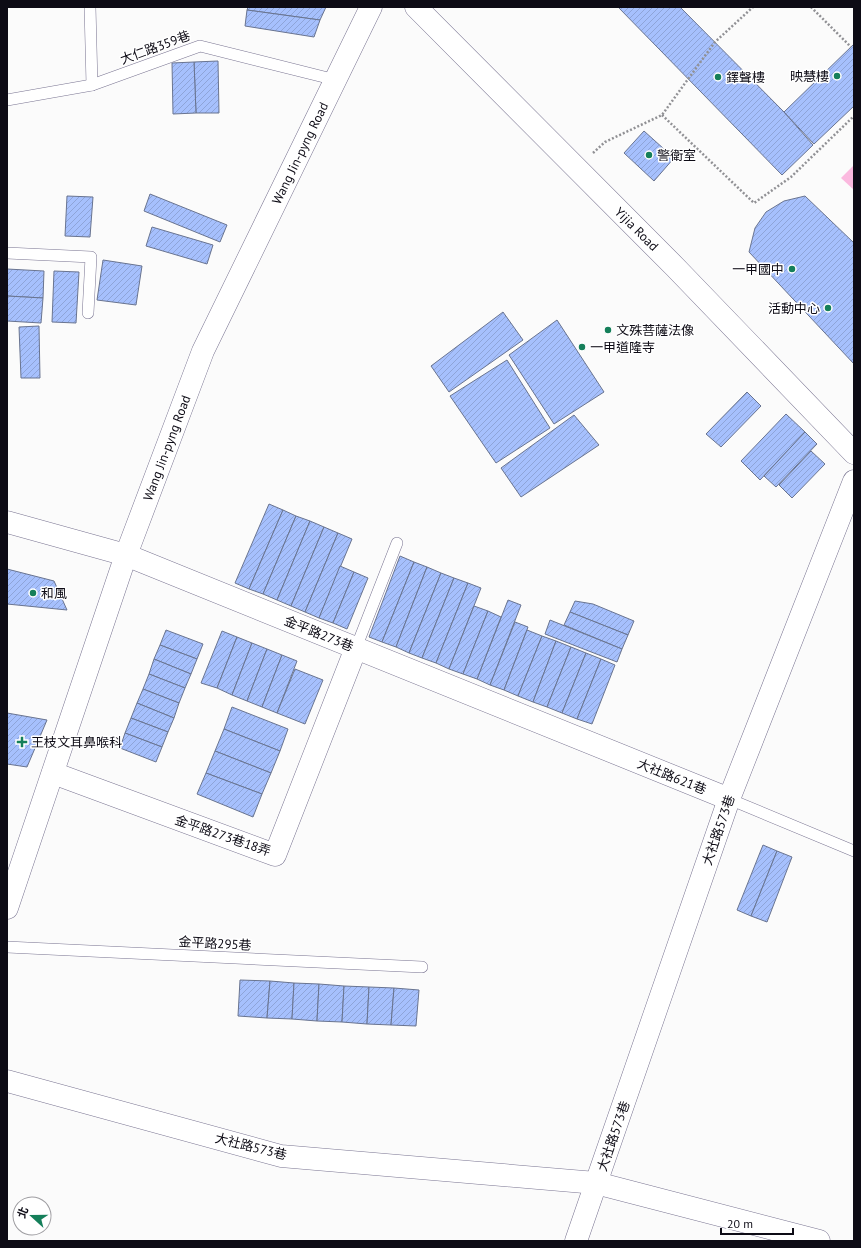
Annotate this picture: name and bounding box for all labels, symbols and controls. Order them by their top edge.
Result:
street label: 大仁路359巷 [118,27,193,68]
place label: 映慧樓 [790,68,829,85]
place label: 鐸聲樓 [726,69,765,86]
marker: 映慧樓 [832,71,842,81]
marker: 鐸聲樓 [713,72,723,82]
street label: Wang Jin-pyng Road [268,99,332,207]
place label: 警衛室 [657,147,696,164]
marker: 警衛室 [644,150,654,160]
street label: Yijia Road [611,204,662,255]
place label: 一甲國中 [732,261,784,278]
marker: 一甲國中 [787,264,797,274]
place label: 活動中心 [768,300,820,317]
marker: 活動中心 [823,303,833,313]
place label: 文殊菩薩法像 [616,322,694,339]
marker: 文殊菩薩法像 [603,325,613,335]
place label: 一甲道隆寺 [590,339,655,356]
marker: 一甲道隆寺 [577,342,587,352]
street label: Wang Jin-pyng Road [139,393,195,503]
place label: 和風 [41,585,67,602]
marker: 和風 [28,588,38,598]
street label: 金平路273巷 [282,612,356,655]
place label: 王枝文耳鼻喉科 [31,734,122,751]
marker: 王枝文耳鼻喉科 [16,736,28,748]
street label: 大社路621巷 [635,755,709,798]
street label: 大社路573巷 [699,793,738,868]
street label: 金平路273巷18弄 [173,811,273,860]
street label: 金平路295巷 [178,933,252,954]
street label: 大社路573巷 [594,1099,633,1174]
street label: 大社路573巷 [213,1129,288,1164]
north arrow [12,1196,52,1236]
text: 北 [14,1205,31,1220]
scale bar [721,1210,793,1236]
text: 20 m [727,1216,753,1231]

